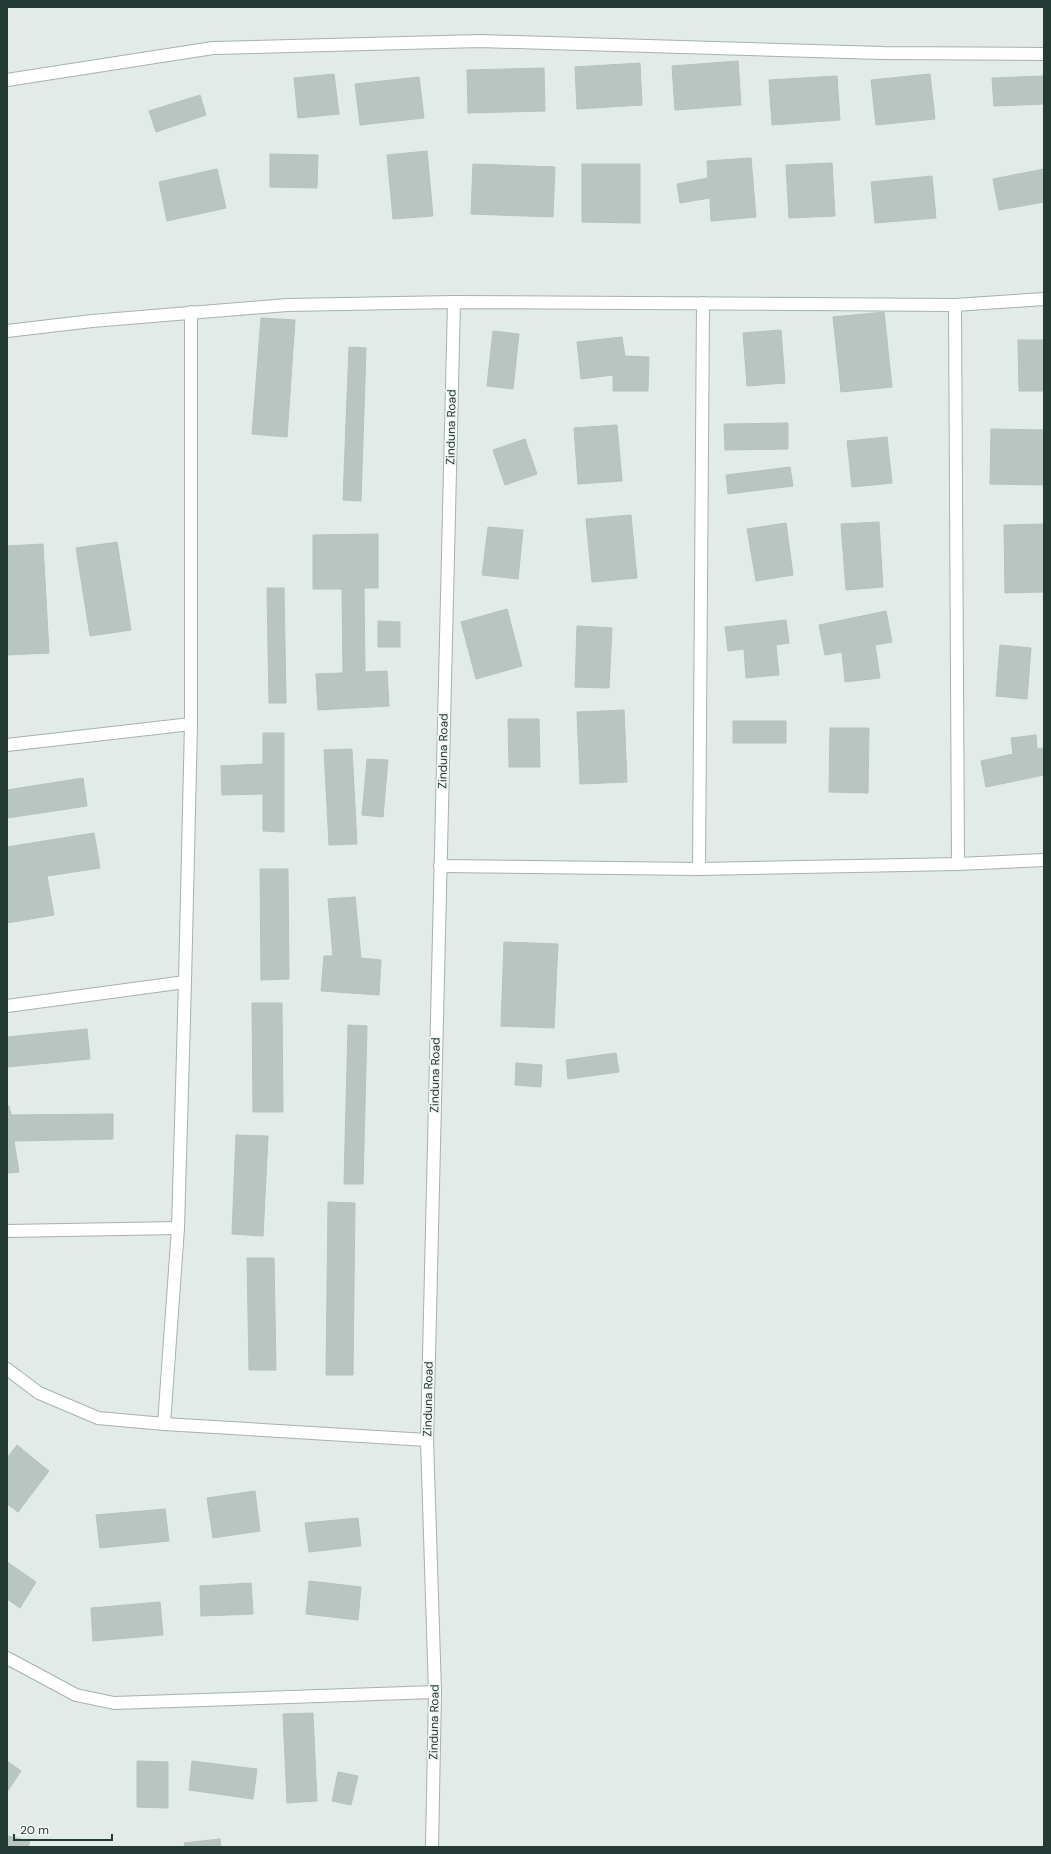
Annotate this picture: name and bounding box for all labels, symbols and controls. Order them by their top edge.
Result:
street label: Zinduna Road [442,389,460,465]
street label: Zinduna Road [434,713,452,789]
street label: Zinduna Road [426,1037,444,1113]
street label: Zinduna Road [419,1361,437,1437]
street label: Zinduna Road [425,1684,443,1760]
scale bar [14,1816,112,1842]
text: 20 m [20,1822,49,1838]

